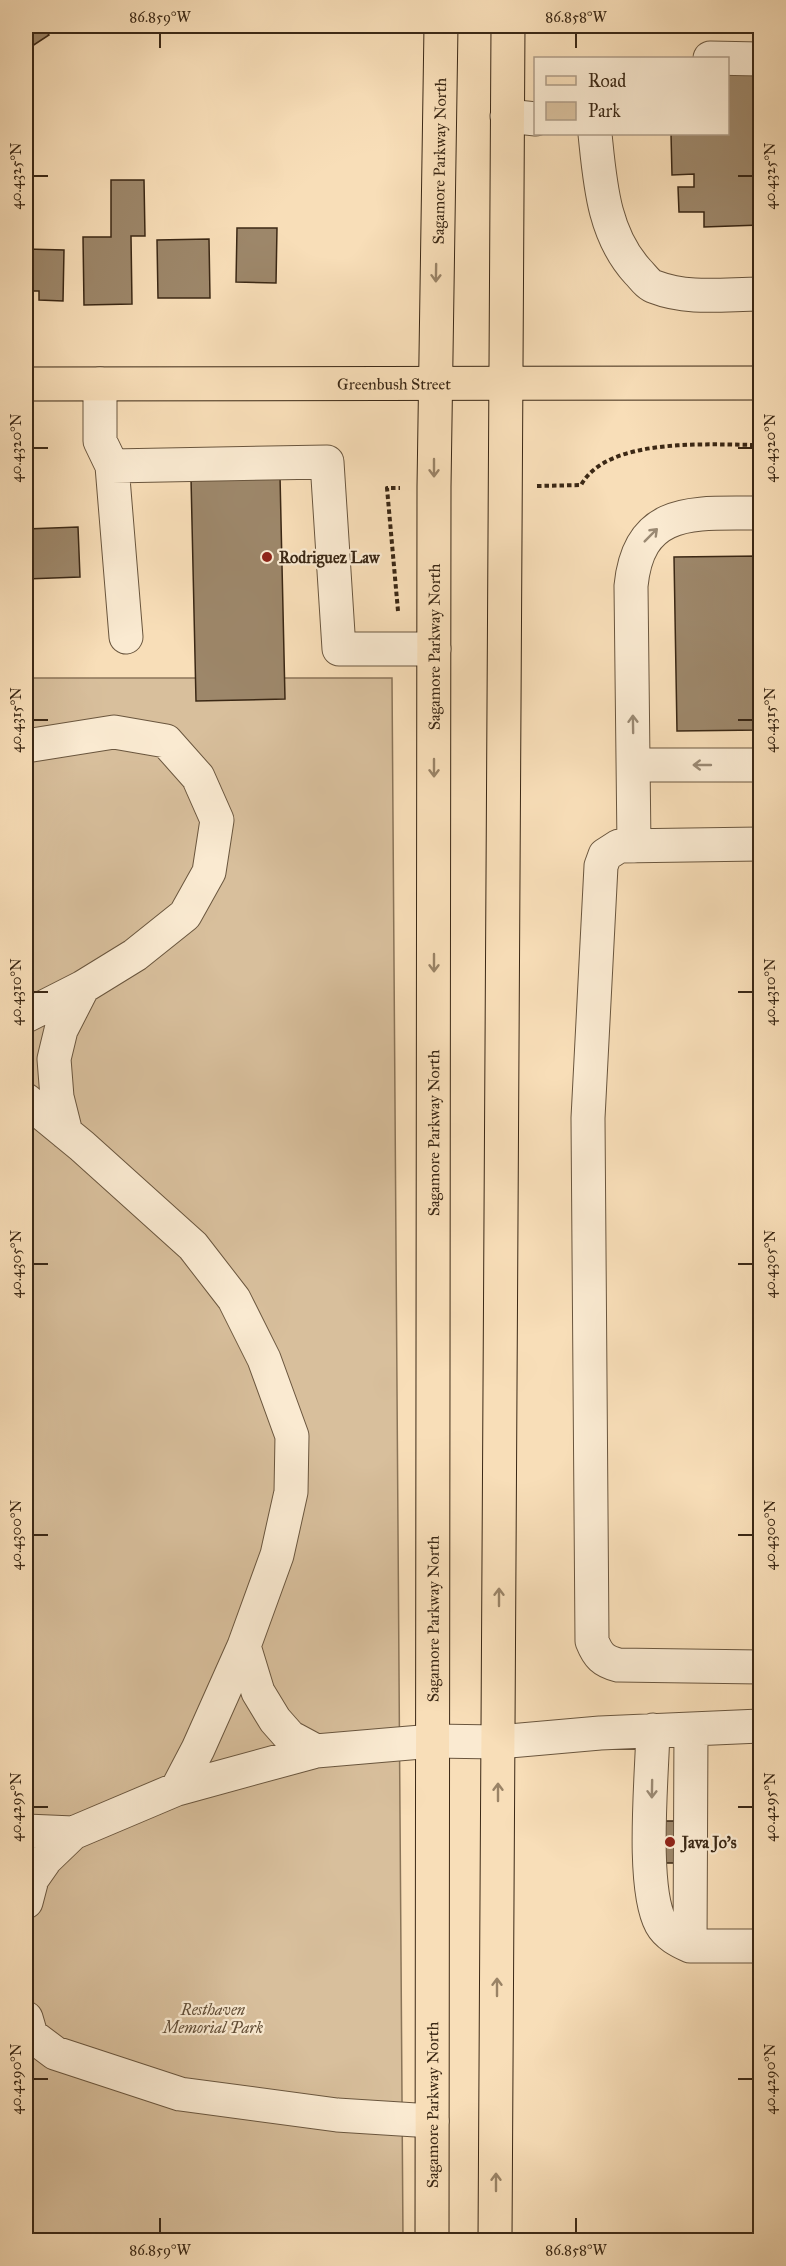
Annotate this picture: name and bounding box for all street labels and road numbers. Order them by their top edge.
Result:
street label: Sagamore Parkway North [428,77,450,245]
street label: Greenbush Street [337,374,451,393]
street label: Sagamore Parkway North [424,564,444,730]
street label: Sagamore Parkway North [424,1050,444,1216]
street label: Sagamore Parkway North [423,1536,443,1702]
street label: Sagamore Parkway North [423,2022,443,2188]

